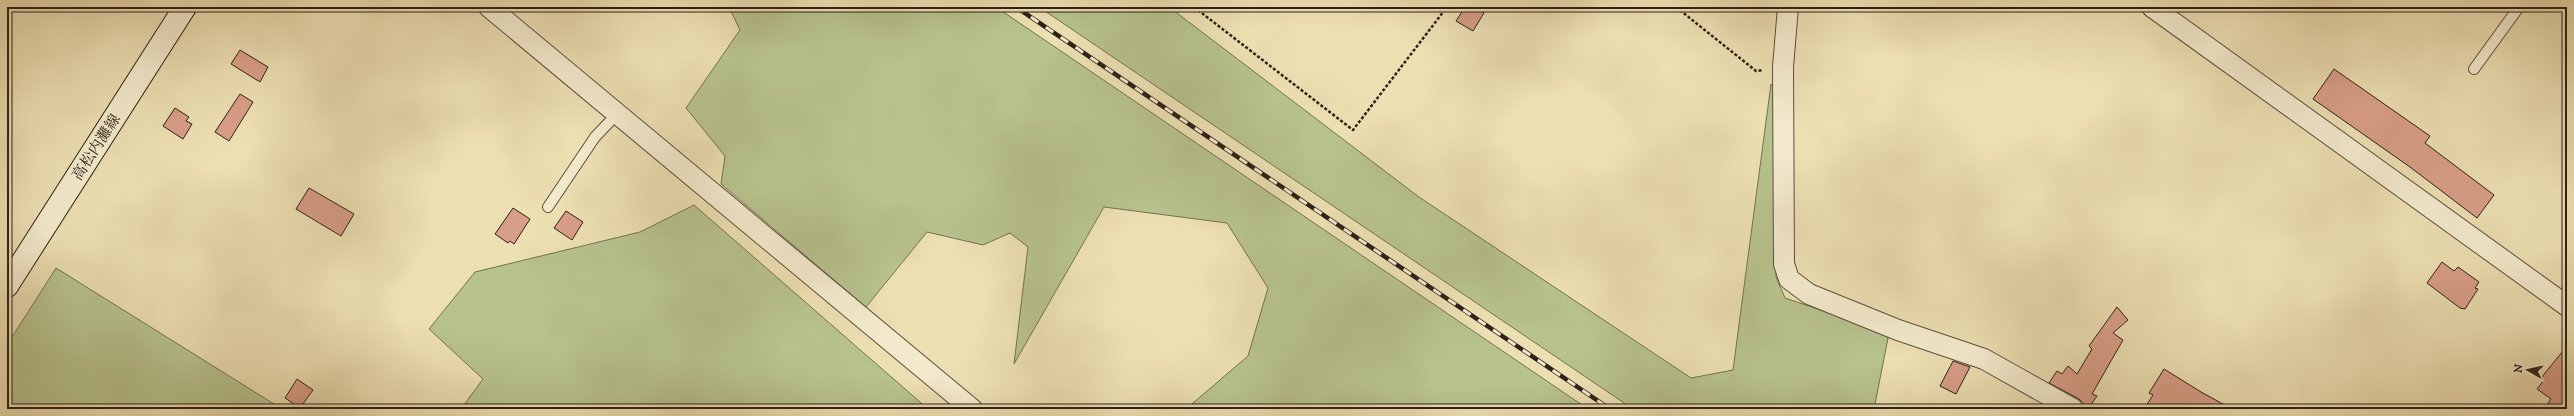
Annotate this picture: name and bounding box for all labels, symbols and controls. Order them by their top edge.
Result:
street label: 高松内灘線 [68,111,125,184]
north arrow [2508,350,2548,390]
text: N [2511,363,2527,374]

